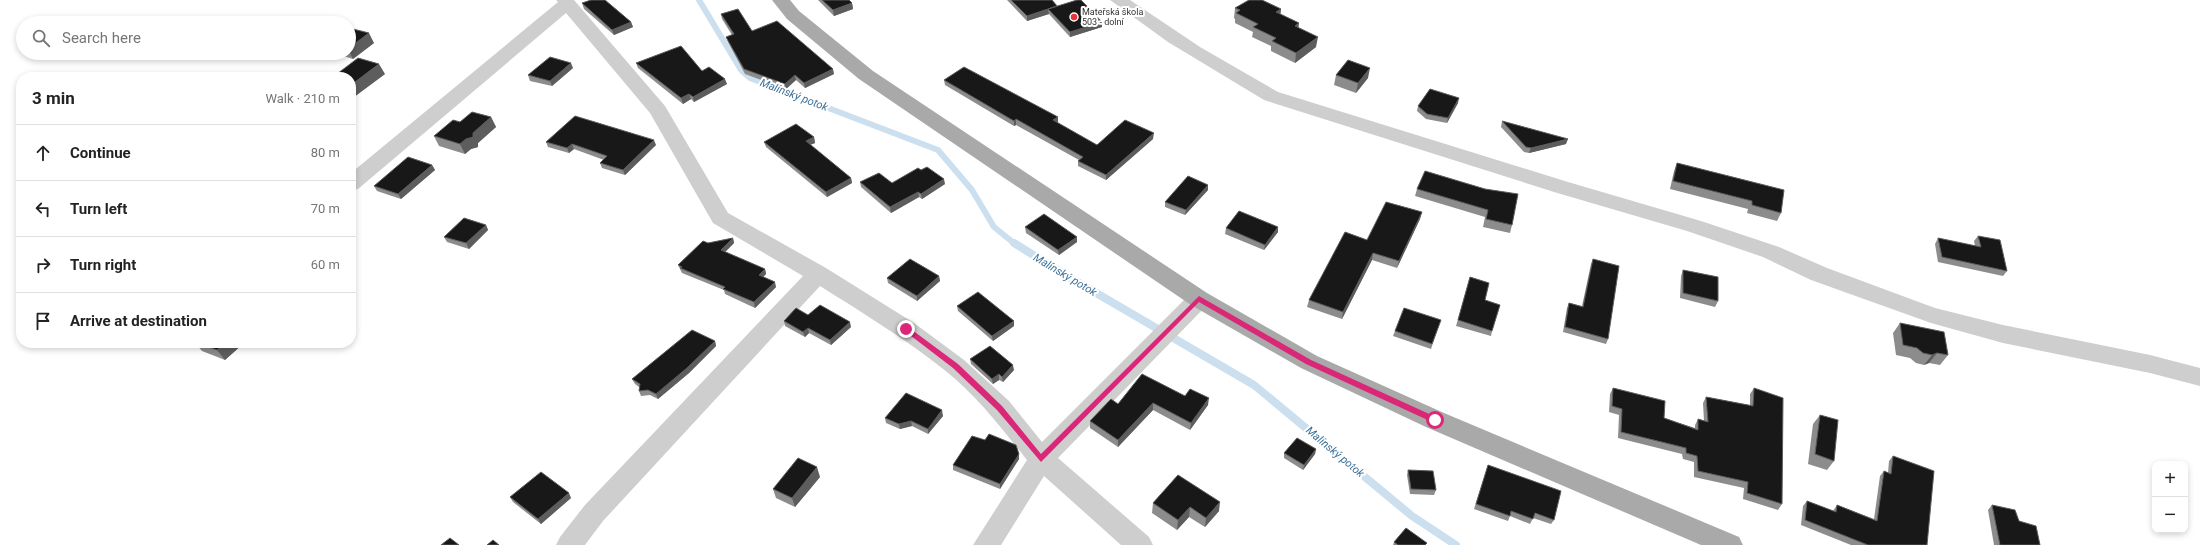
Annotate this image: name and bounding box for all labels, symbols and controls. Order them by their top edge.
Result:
place label: Mateřská škola 503 - dolní [1082,7,1143,27]
marker: Mateřská škola 503 - dolní [1069,12,1079,22]
search box [16,16,356,60]
icon: search [30,27,52,49]
text: Search here [62,29,141,47]
water label: Malínský potok [758,76,830,114]
text: 3 min [32,88,75,108]
text: Walk · 210 m [265,91,340,106]
icon: ahead [32,142,54,164]
text: Continue [70,144,131,162]
text: 80 m [311,145,340,160]
icon: left [32,198,54,220]
text: Turn left [70,200,127,218]
text: 70 m [311,201,340,216]
water label: Malínský potok [1031,251,1100,299]
icon: right [32,254,54,276]
text: Turn right [70,256,136,274]
text: 60 m [311,257,340,272]
icon: arrive [32,310,54,332]
text: Arrive at destination [70,312,207,330]
route end [897,320,915,338]
route start [1426,411,1444,429]
water label: Malínský potok [1303,424,1367,480]
map controls [2152,461,2188,533]
button: + [2152,461,2188,497]
button: − [2152,497,2188,533]

